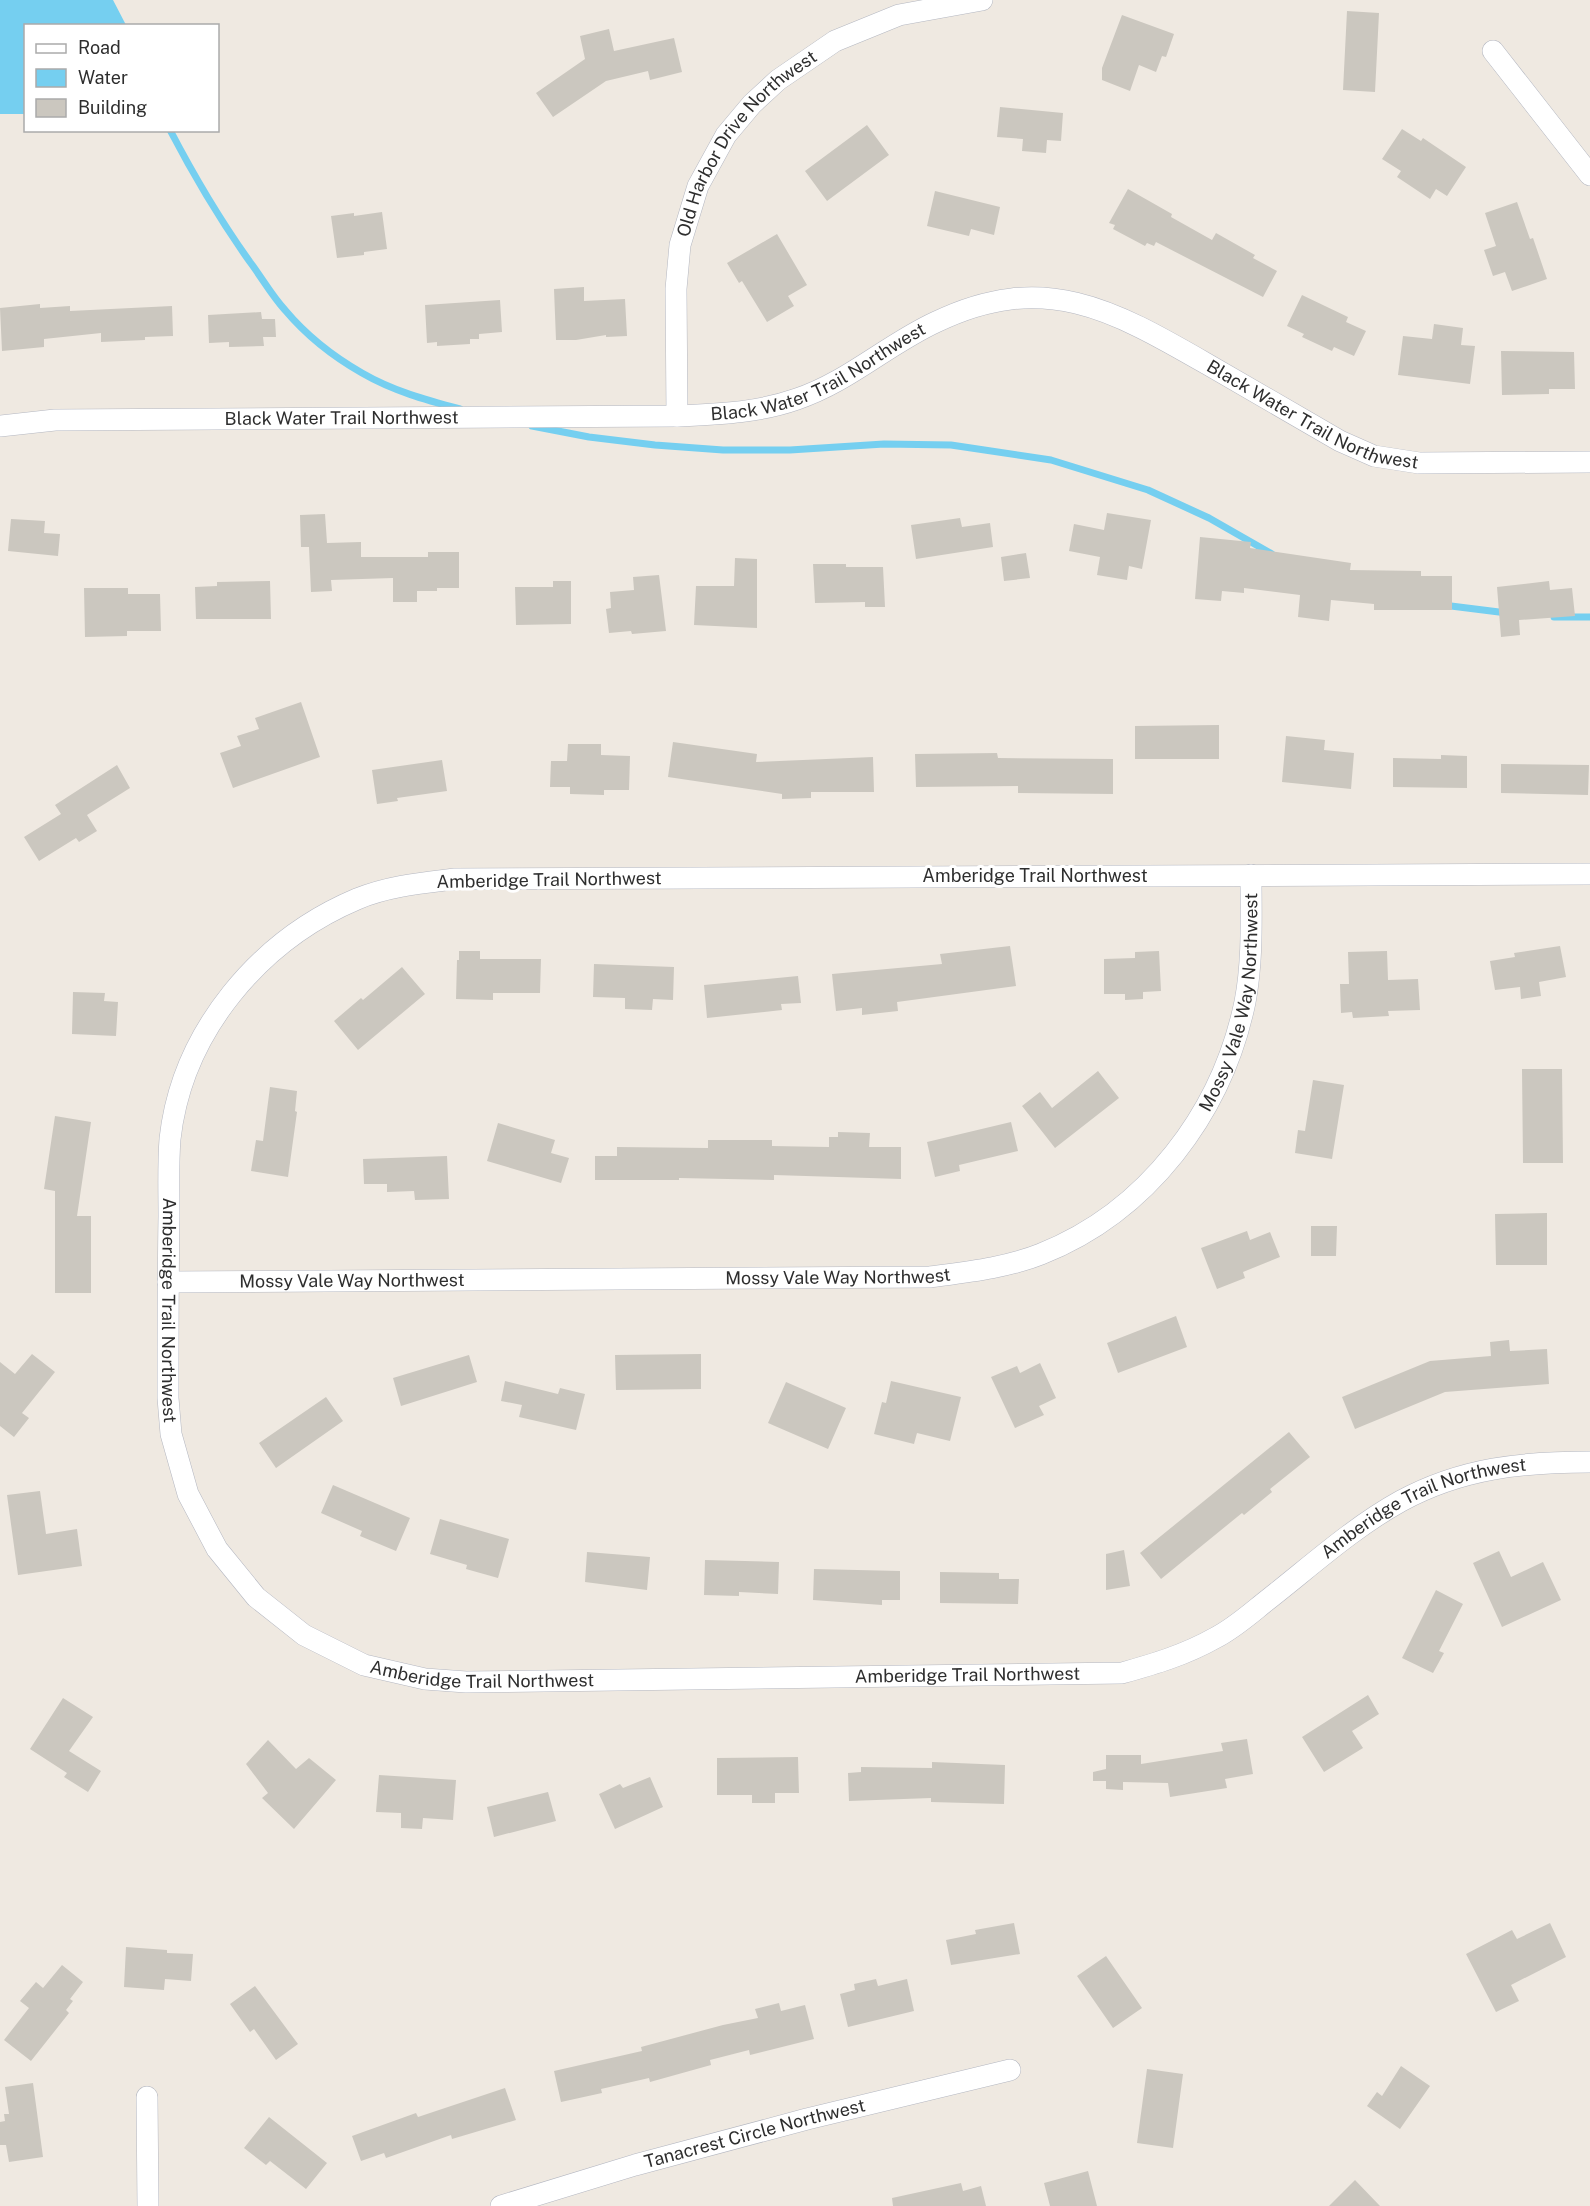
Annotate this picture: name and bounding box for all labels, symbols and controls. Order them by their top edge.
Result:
legend [24,24,219,132]
text: Road [78,37,121,58]
street label: Old Harbor Drive Northwest [672,46,821,239]
text: Water [78,67,128,88]
text: Building [78,97,147,118]
street label: Black Water Trail Northwest [710,318,929,424]
street label: Black Water Trail Northwest [1203,355,1420,473]
street label: Black Water Trail Northwest [225,406,459,429]
street label: Amberidge Trail Northwest [922,865,1148,886]
street label: Amberidge Trail Northwest [436,867,662,892]
street label: Mossy Vale Way Northwest [1194,893,1261,1115]
street label: Amberidge Trail Northwest [158,1197,181,1424]
street label: Mossy Vale Way Northwest [725,1263,952,1288]
street label: Mossy Vale Way Northwest [239,1269,465,1292]
street label: Amberidge Trail Northwest [1317,1454,1527,1563]
street label: Amberidge Trail Northwest [368,1656,594,1692]
street label: Amberidge Trail Northwest [855,1663,1080,1687]
street label: Tanacrest Circle Northwest [642,2094,867,2172]

